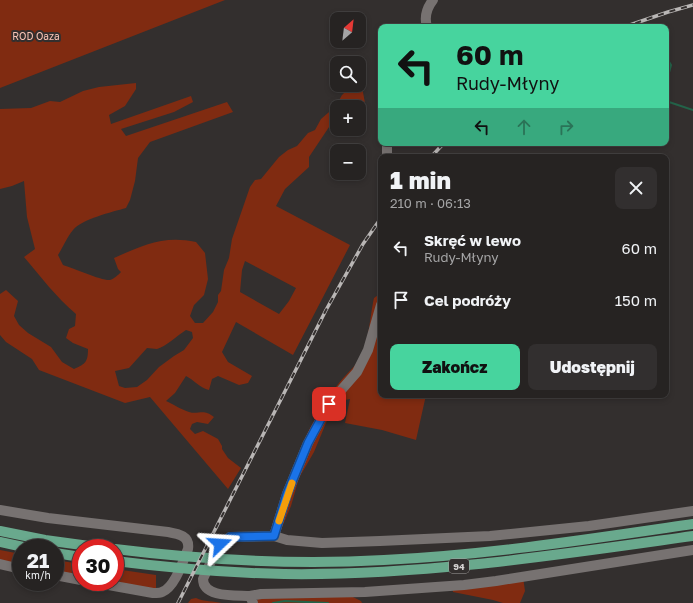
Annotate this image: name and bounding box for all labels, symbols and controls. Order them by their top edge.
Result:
north arrow [330,12,366,48]
map controls [330,12,366,180]
park label: ROD Oaza [12,30,60,42]
text: 60 m [456,38,523,71]
icon: left [390,40,442,92]
button: search [330,56,366,92]
text: Rudy-Młyny [456,72,559,94]
button: + [330,100,366,136]
icon: left [471,116,493,138]
icon: ahead [513,116,535,138]
icon: right [555,116,577,138]
button: − [330,144,366,180]
text: 1 min [390,165,451,194]
button: close [615,167,657,209]
text: 210 m · 06:13 [390,195,471,211]
text: Skręć w lewo [424,231,521,249]
icon: left [390,237,412,259]
text: 60 m [622,239,657,257]
text: Rudy-Młyny [424,249,499,265]
icon: arrive [390,289,412,311]
text: Cel podróży [424,291,511,309]
text: 150 m [615,291,657,309]
button: Zakończ [390,344,520,390]
button: Udostępnij [528,344,657,390]
pin [312,387,346,421]
icon: arrive [318,393,340,415]
position arrow [199,523,241,565]
speed limit sign: 30 [72,539,124,591]
text: 21 [27,548,49,572]
road number: 94 [449,559,469,573]
text: km/h [25,569,51,581]

